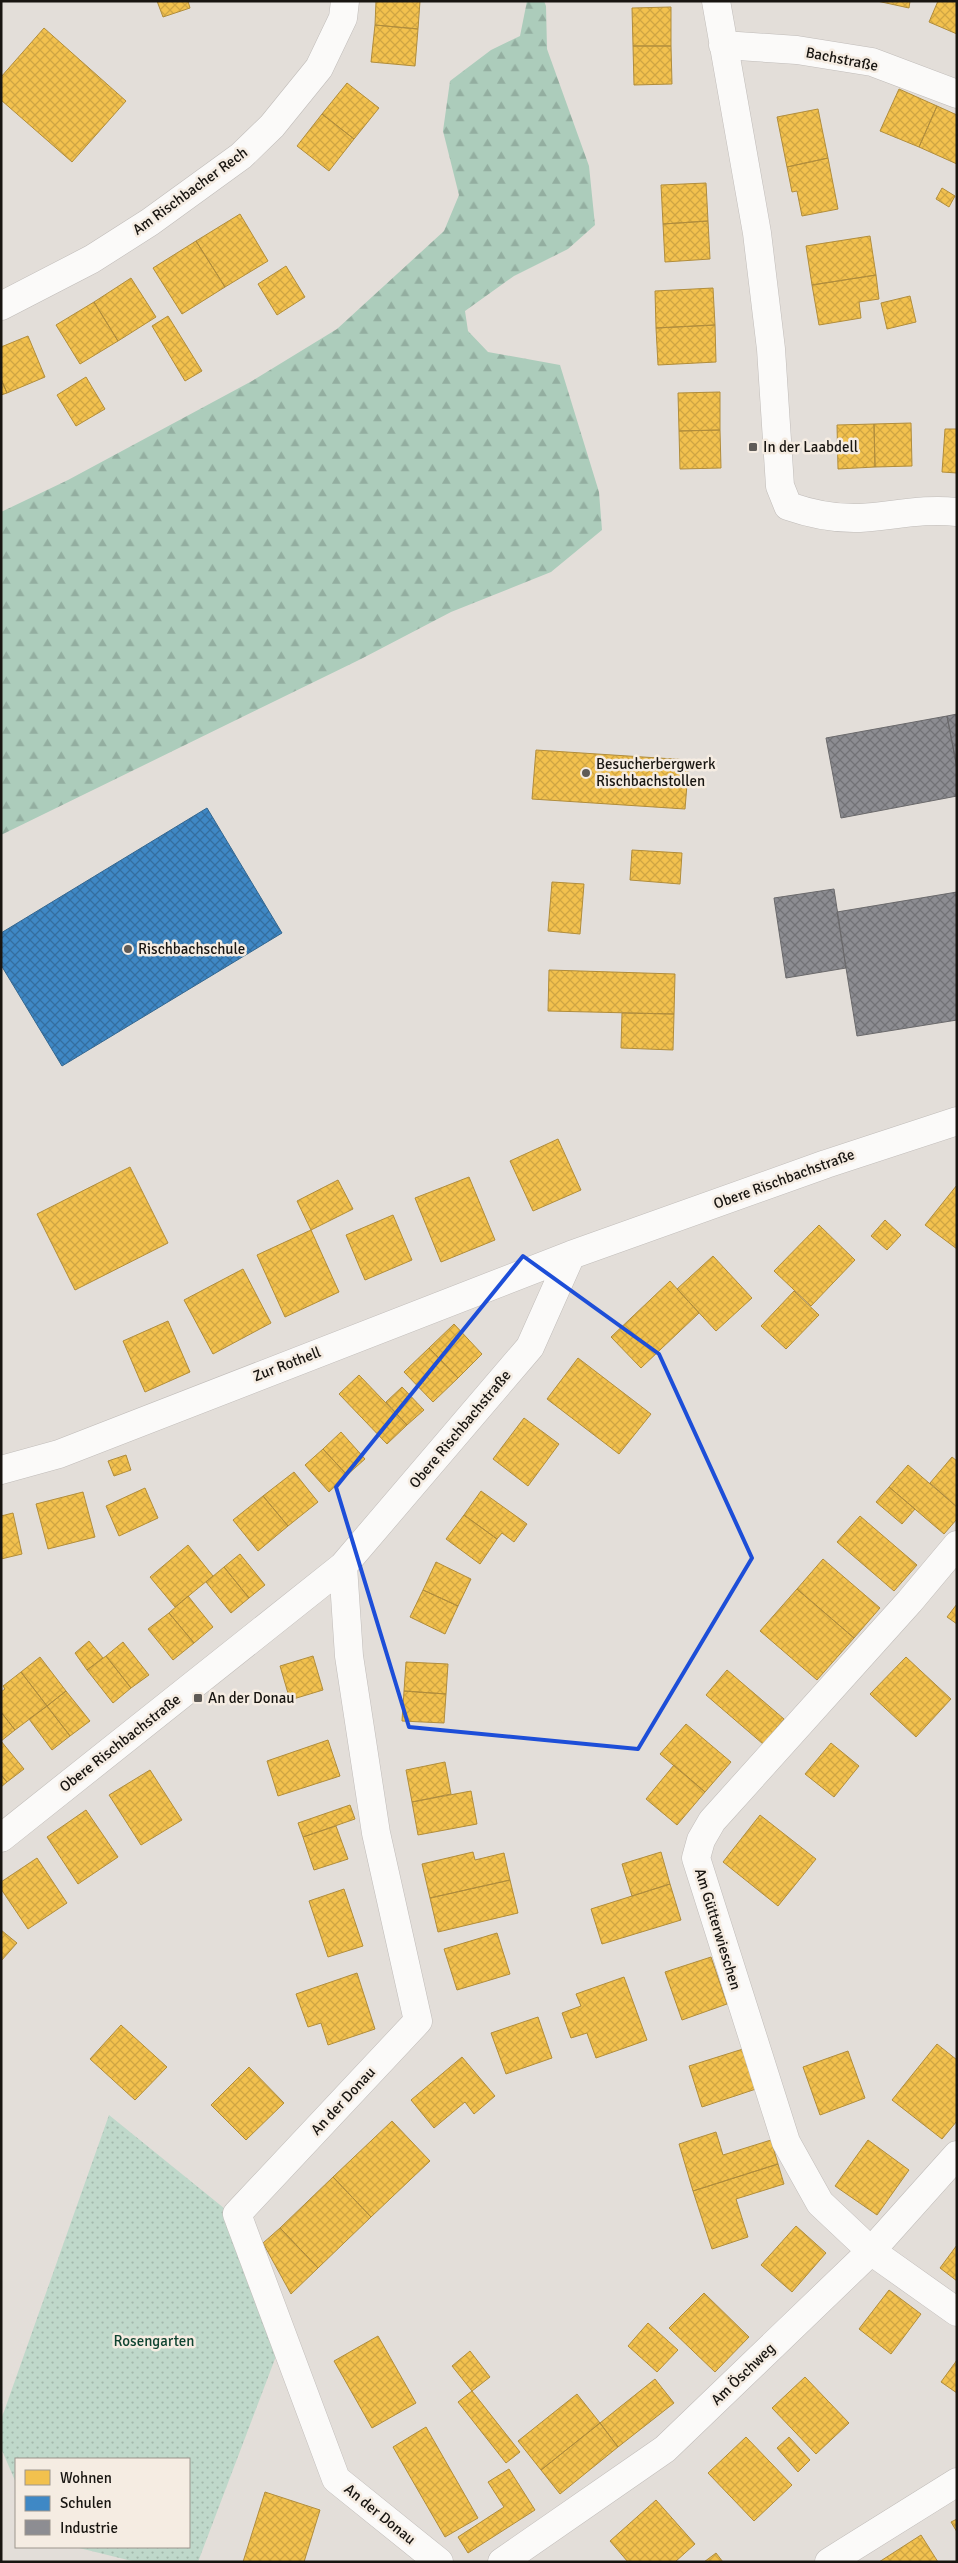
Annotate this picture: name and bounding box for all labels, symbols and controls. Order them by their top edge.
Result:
street label: Bachstraße [804,43,880,75]
street label: Am Rischbacher Rech [129,143,251,239]
place label: In der Laabdell [763,438,858,456]
marker: In der Laabdell [747,441,759,453]
place label: Besucherbergwerk Rischbachstollen [596,755,716,790]
marker: Besucherbergwerk Rischbachstollen [580,767,592,779]
place label: Rischbachschule [138,940,245,958]
marker: Rischbachschule [122,943,134,955]
street label: Obere Rischbachstraße [711,1145,857,1213]
street label: Zur Rothell [251,1343,323,1385]
street label: Obere Rischbachstraße [405,1366,515,1492]
place label: An der Donau [208,1689,294,1707]
street label: Obere Rischbachstraße [56,1690,184,1796]
marker: An der Donau [192,1692,204,1704]
street label: Am Gütterwieschen [691,1866,745,1992]
street label: An der Donau [307,2063,379,2139]
park label: Rosengarten [113,2332,195,2350]
street label: Am Öschweg [707,2339,779,2409]
legend [15,2458,190,2548]
text: Wohnen [60,2469,112,2487]
street label: An der Donau [341,2480,419,2548]
text: Schulen [60,2494,112,2512]
text: Industrie [60,2519,118,2537]

